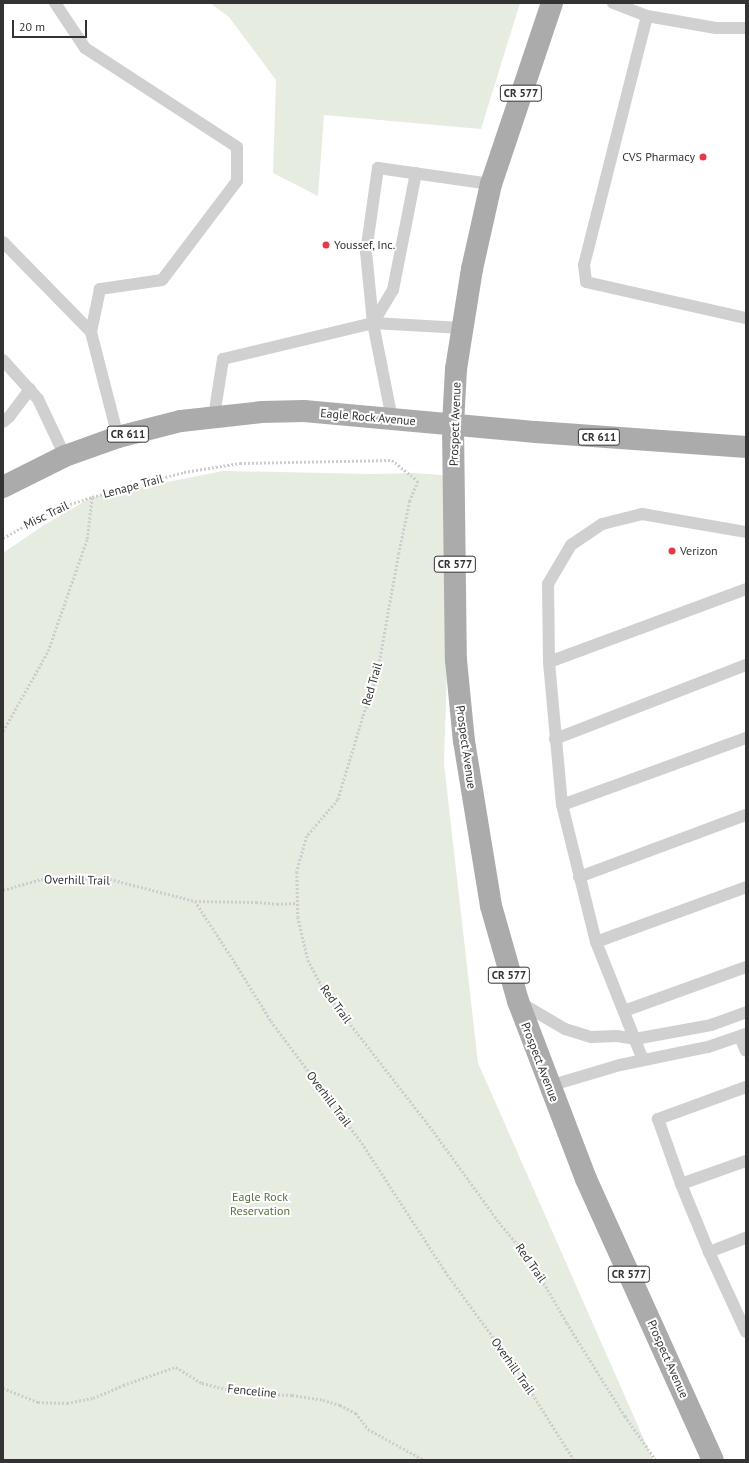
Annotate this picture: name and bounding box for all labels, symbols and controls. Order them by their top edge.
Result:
scale bar [14,12,89,38]
text: 20 m [19,19,45,34]
road number: CR 577 [499,84,543,102]
place label: CVS Pharmacy [622,150,695,164]
marker: CVS Pharmacy [698,152,708,162]
place label: Youssef, Inc. [334,238,396,252]
marker: Youssef, Inc. [321,240,331,250]
street label: Prospect Avenue [446,382,464,466]
street label: Eagle Rock Avenue [319,406,417,428]
road number: CR 611 [106,425,150,443]
road number: CR 611 [577,428,621,446]
street label: Lenape Trail [101,471,165,501]
street label: Misc Trail [21,498,71,532]
place label: Verizon [680,544,718,558]
marker: Verizon [667,546,677,556]
road number: CR 577 [433,555,477,573]
street label: Red Trail [359,661,385,707]
street label: Prospect Avenue [453,704,479,790]
street label: Overhill Trail [44,872,110,888]
road number: CR 577 [487,966,531,984]
street label: Red Trail [317,982,355,1026]
street label: Prospect Avenue [518,1020,562,1104]
street label: Overhill Trail [303,1068,355,1130]
park label: Eagle Rock Reservation [230,1190,290,1218]
street label: Red Trail [512,1241,550,1285]
road number: CR 577 [607,1265,651,1283]
street label: Prospect Avenue [644,1317,692,1401]
street label: Overhill Trail [488,1335,538,1397]
street label: Fenceline [227,1381,277,1401]

